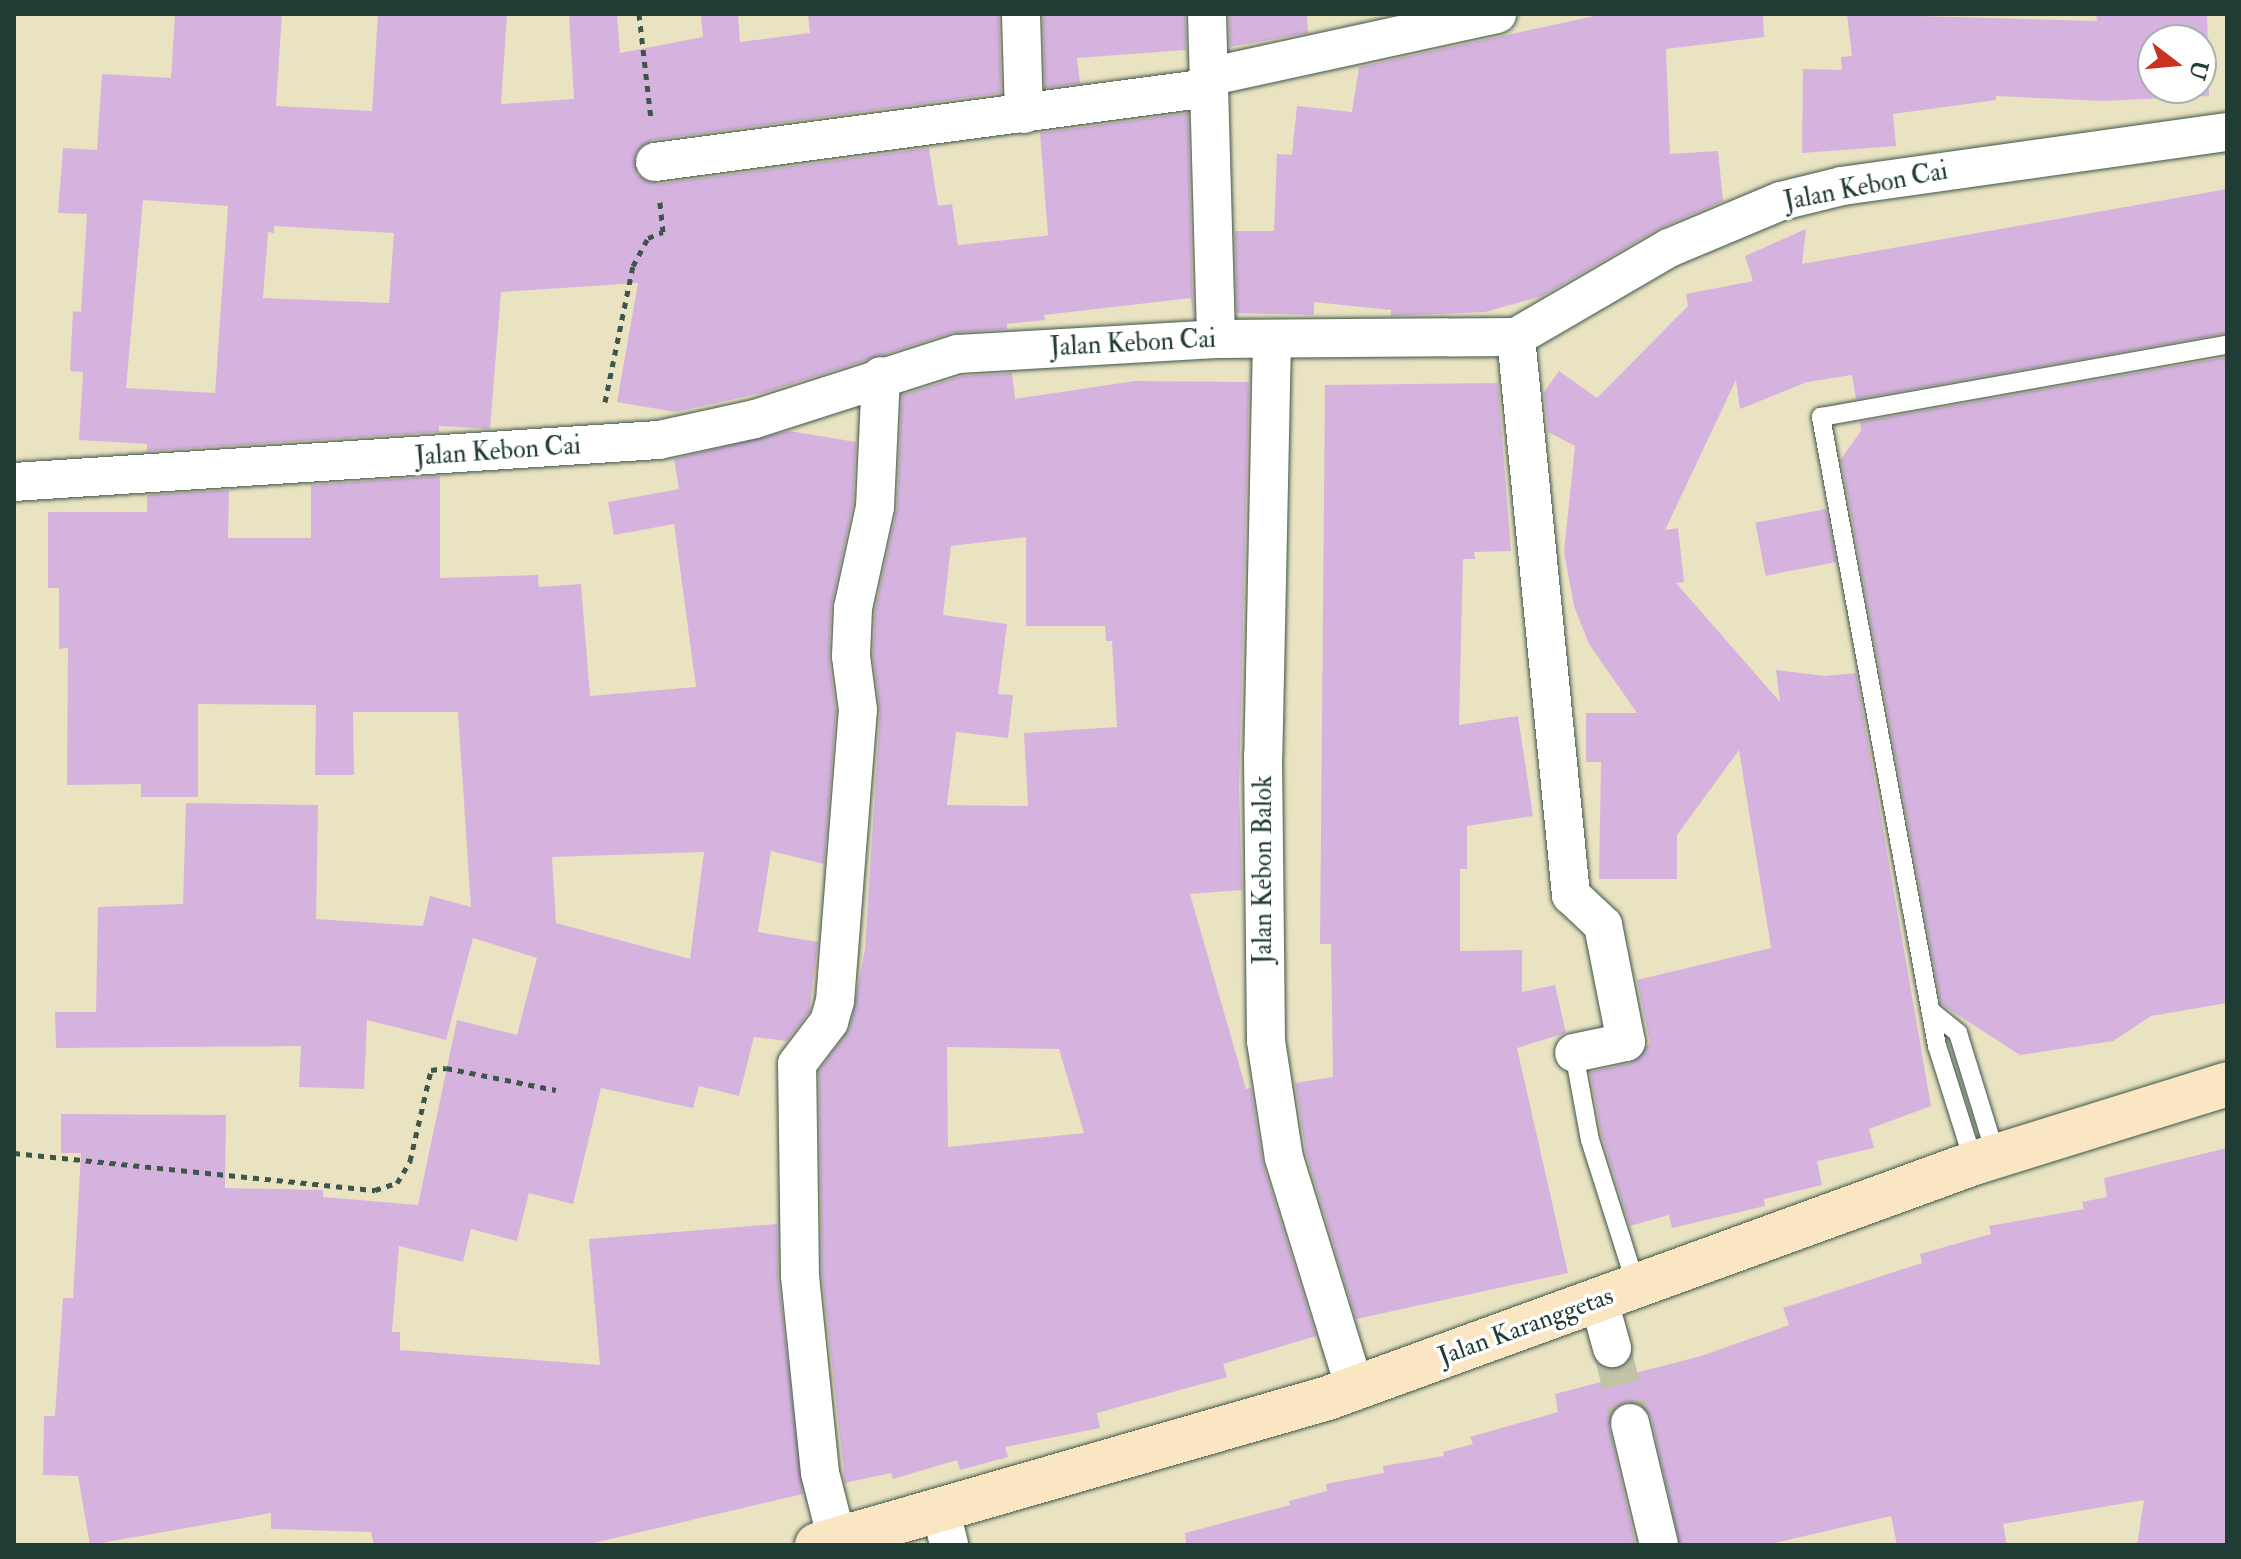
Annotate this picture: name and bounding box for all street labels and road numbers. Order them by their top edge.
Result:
street label: Jalan Kebon Cai [1781,156,1951,218]
street label: Jalan Kebon Cai [1049,324,1217,364]
street label: Jalan Kebon Cai [414,431,582,473]
street label: Jalan Kebon Balok [1248,776,1280,964]
street label: Jalan Karanggetas [1434,1281,1618,1373]

